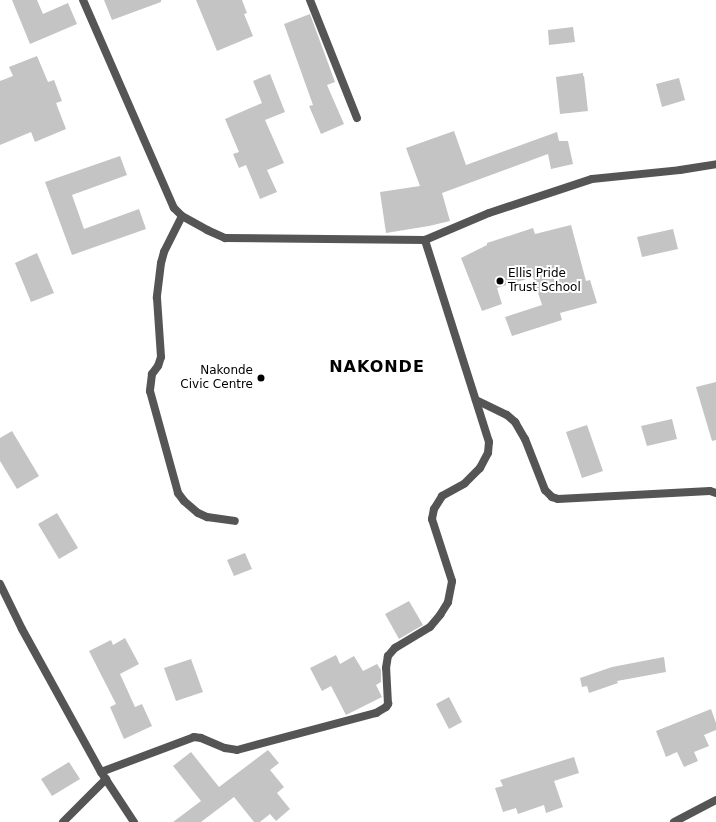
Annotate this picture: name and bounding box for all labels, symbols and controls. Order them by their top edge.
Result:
place label: Ellis Pride Trust School [508,267,581,295]
marker: Ellis Pride Trust School [495,276,505,286]
district label: NAKONDE [329,357,425,377]
place label: Nakonde Civic Centre [180,364,253,392]
marker: Nakonde Civic Centre [256,373,266,383]

